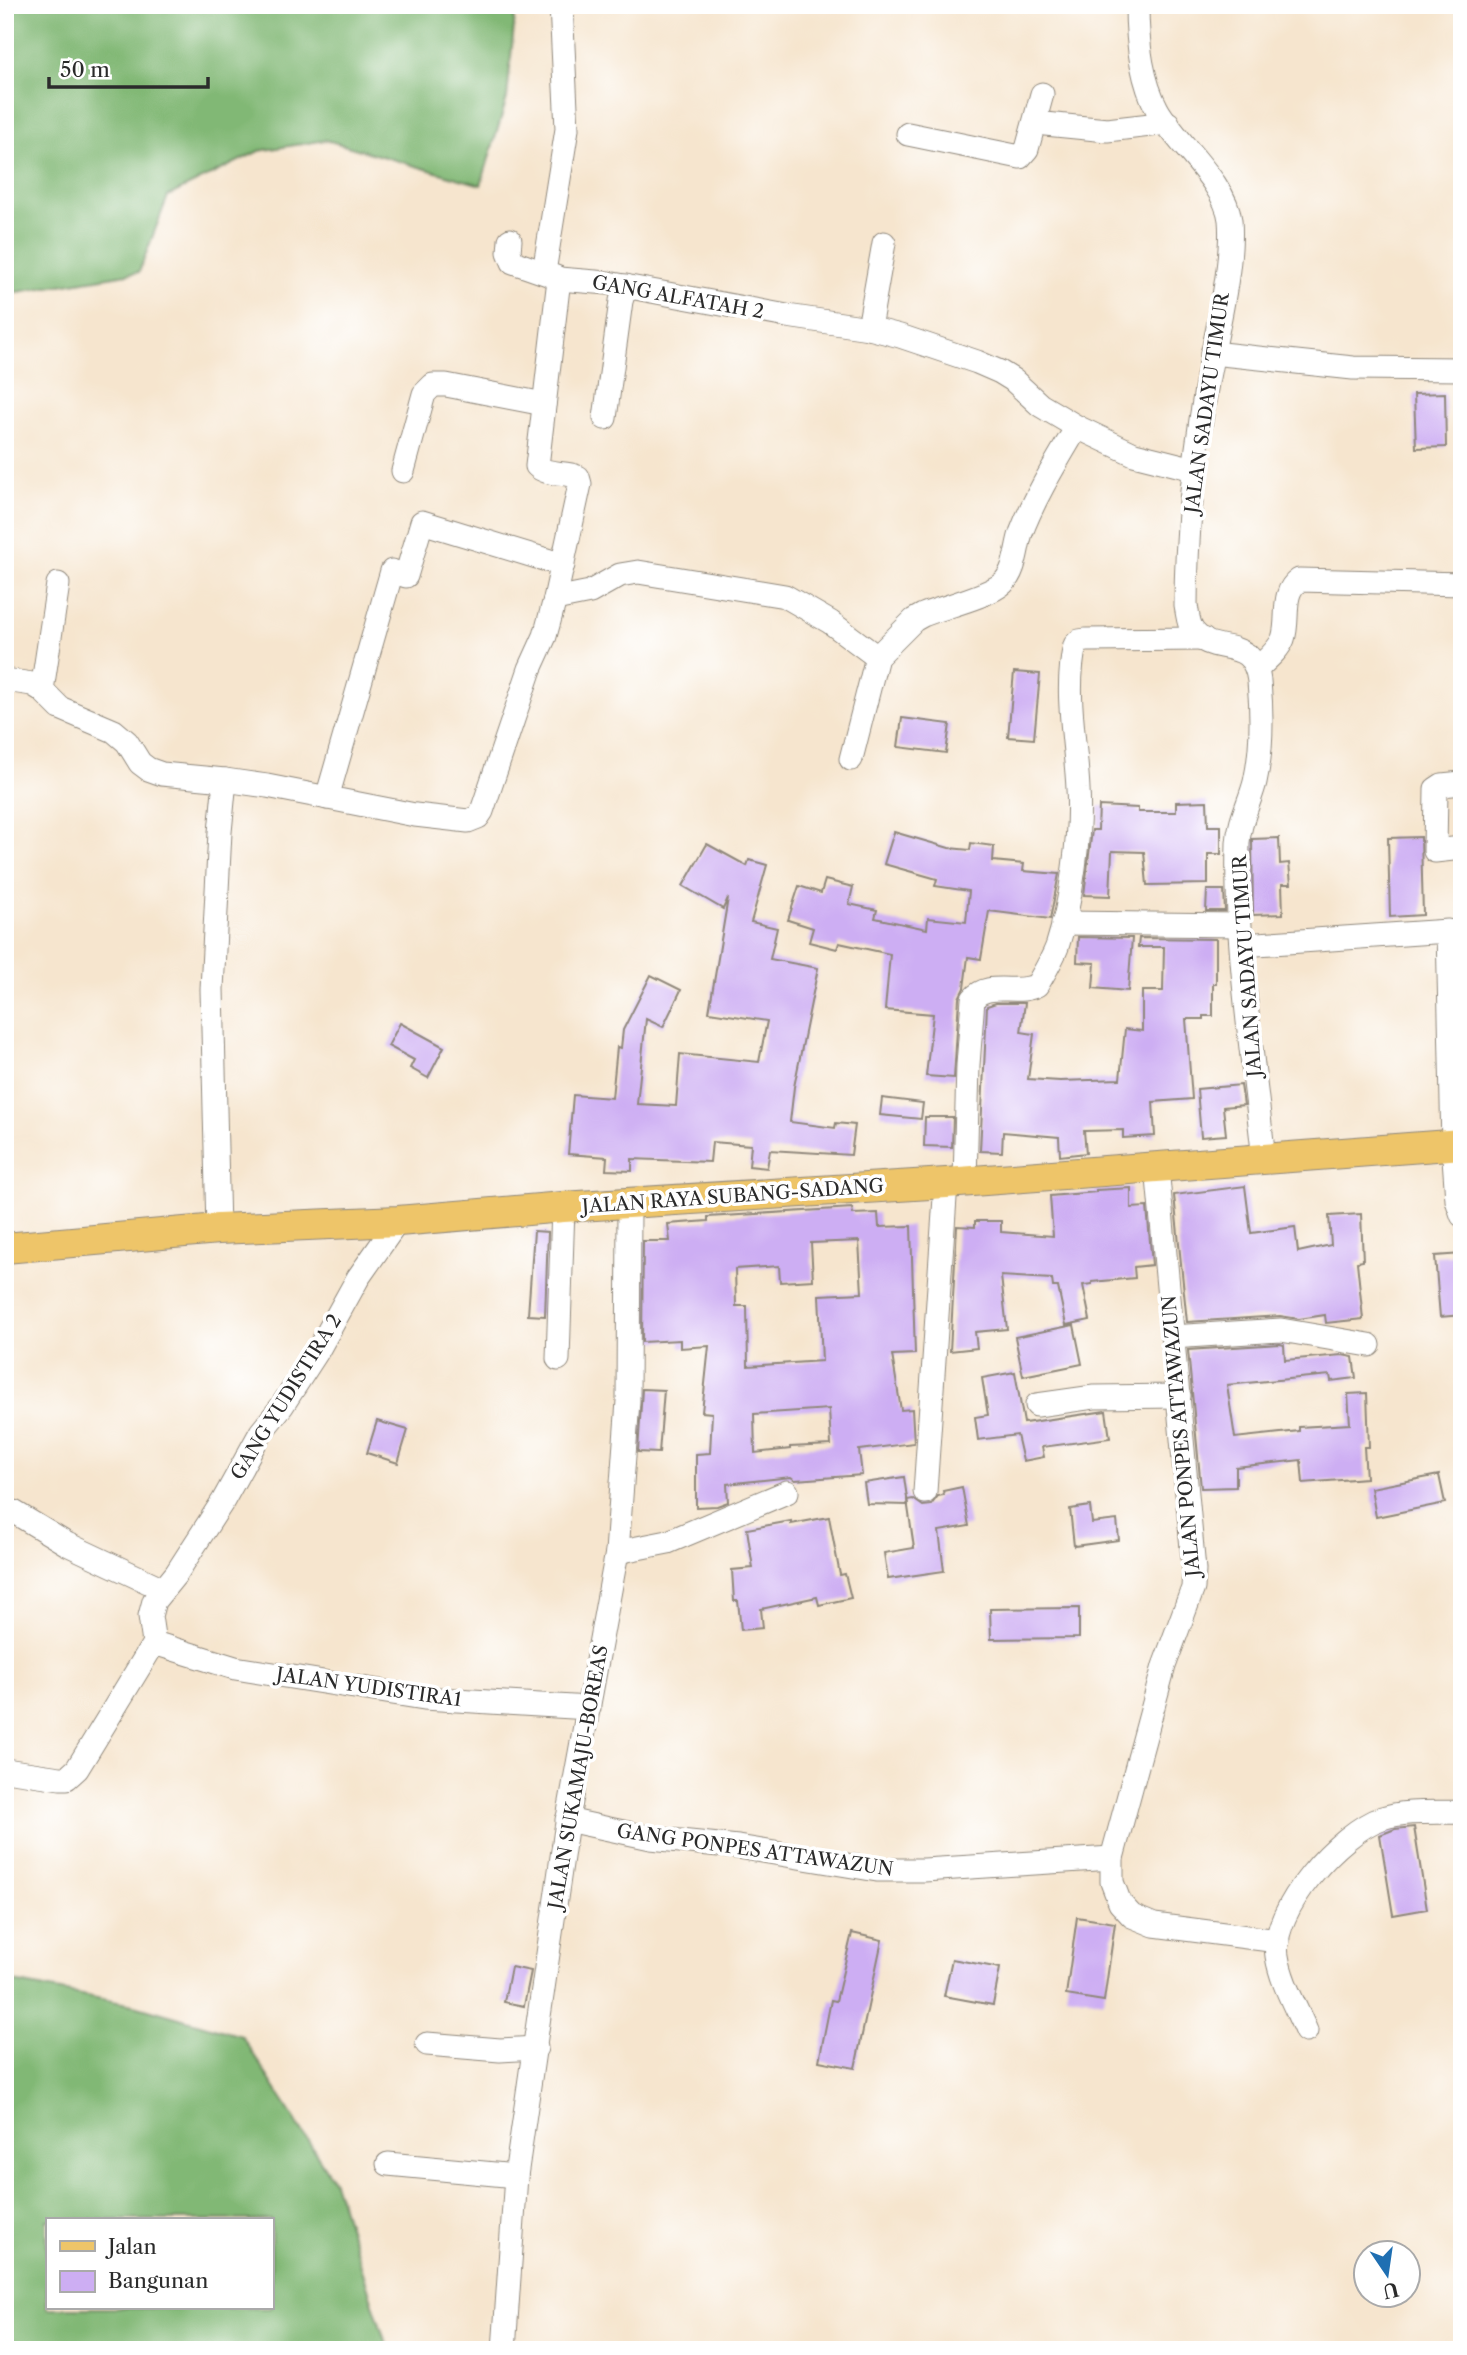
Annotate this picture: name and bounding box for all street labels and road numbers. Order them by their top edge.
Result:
street label: GANG ALFATAH 2 [590,271,766,323]
street label: JALAN SADAYU TIMUR [1180,290,1234,518]
street label: JALAN SADAYU TIMUR [1228,853,1266,1081]
street label: JALAN RAYA SUBANG-SADANG [578,1174,885,1218]
street label: JALAN PONPES ATTAWAZUN [1157,1294,1205,1581]
street label: GANG YUDISTIRA 2 [226,1310,346,1484]
street label: JALAN SUKAMAJU-BOREAS [543,1643,613,1914]
street label: JALAN YUDISTIRA1 [272,1662,463,1711]
street label: GANG PONPES ATTAWAZUN [615,1819,895,1881]

